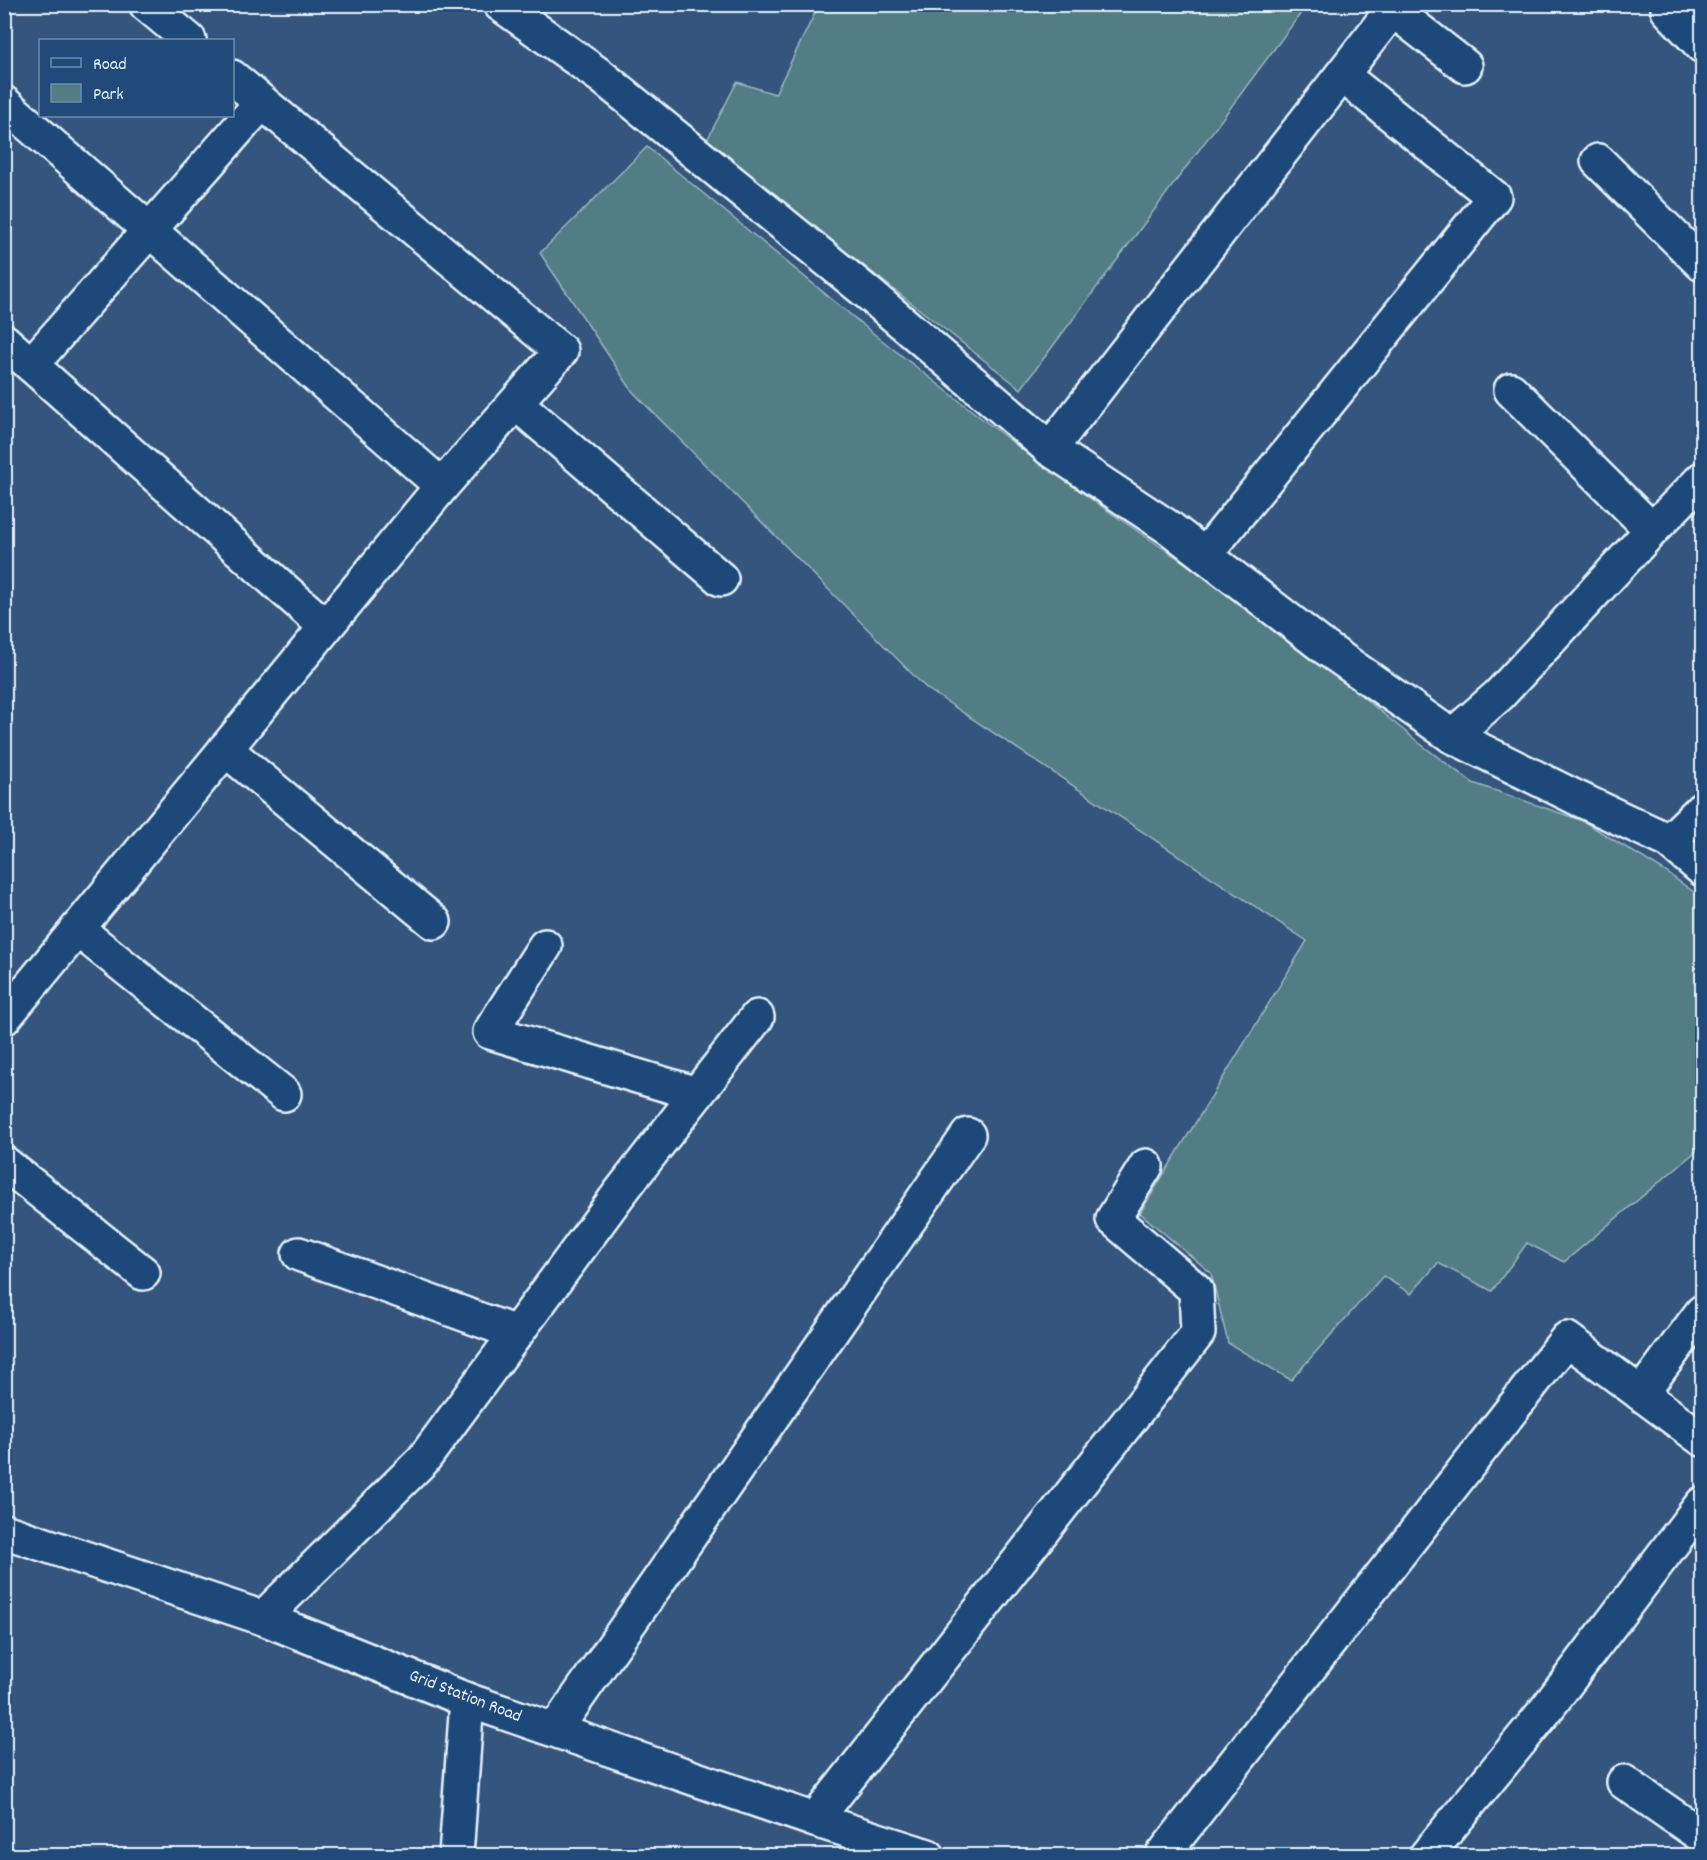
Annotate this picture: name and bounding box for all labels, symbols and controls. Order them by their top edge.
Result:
legend [39,39,234,117]
text: Road [93,53,127,78]
text: Park [93,83,124,108]
street label: Grid Station Road [405,1664,525,1730]

